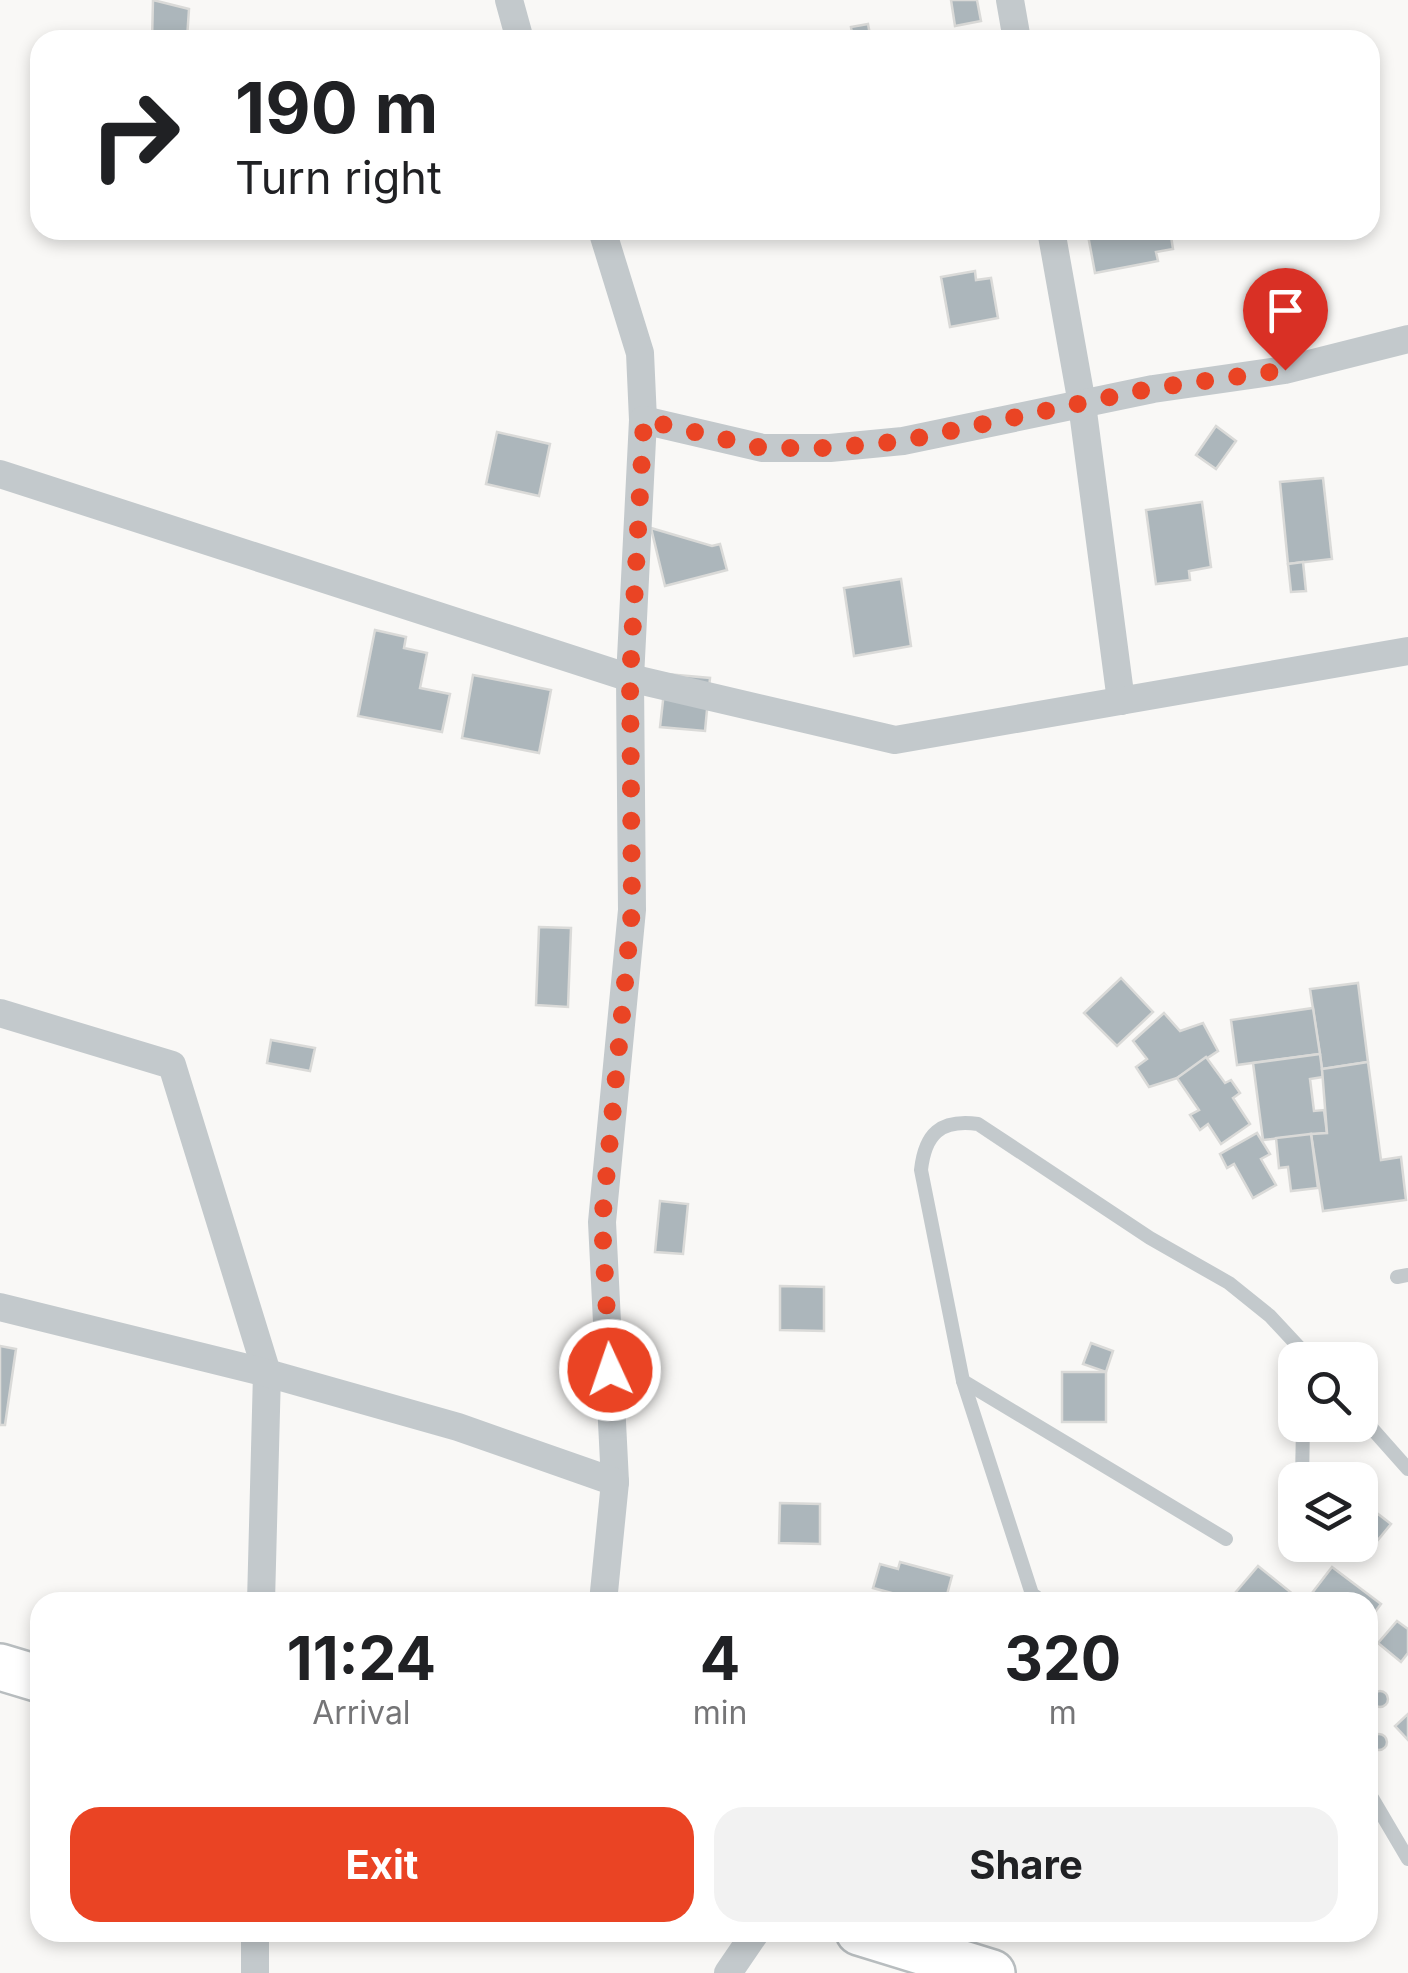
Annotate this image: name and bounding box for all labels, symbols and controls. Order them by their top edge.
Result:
text: 190 m [235,65,438,150]
icon: right [70,70,200,200]
text: Turn right [235,150,442,205]
pin [1243,268,1328,371]
icon: arrive [1258,283,1313,338]
position arrow [558,1318,662,1422]
map controls [1278,1342,1378,1562]
button: search [1278,1342,1378,1442]
button: layers [1278,1462,1378,1562]
text: 11:24 [287,1622,436,1694]
text: 4 [700,1622,740,1694]
text: 320 [1004,1622,1121,1694]
text: Arrival [312,1693,411,1732]
text: min [693,1693,747,1732]
text: m [1049,1693,1077,1732]
button: Exit [70,1807,694,1922]
button: Share [714,1807,1338,1922]

